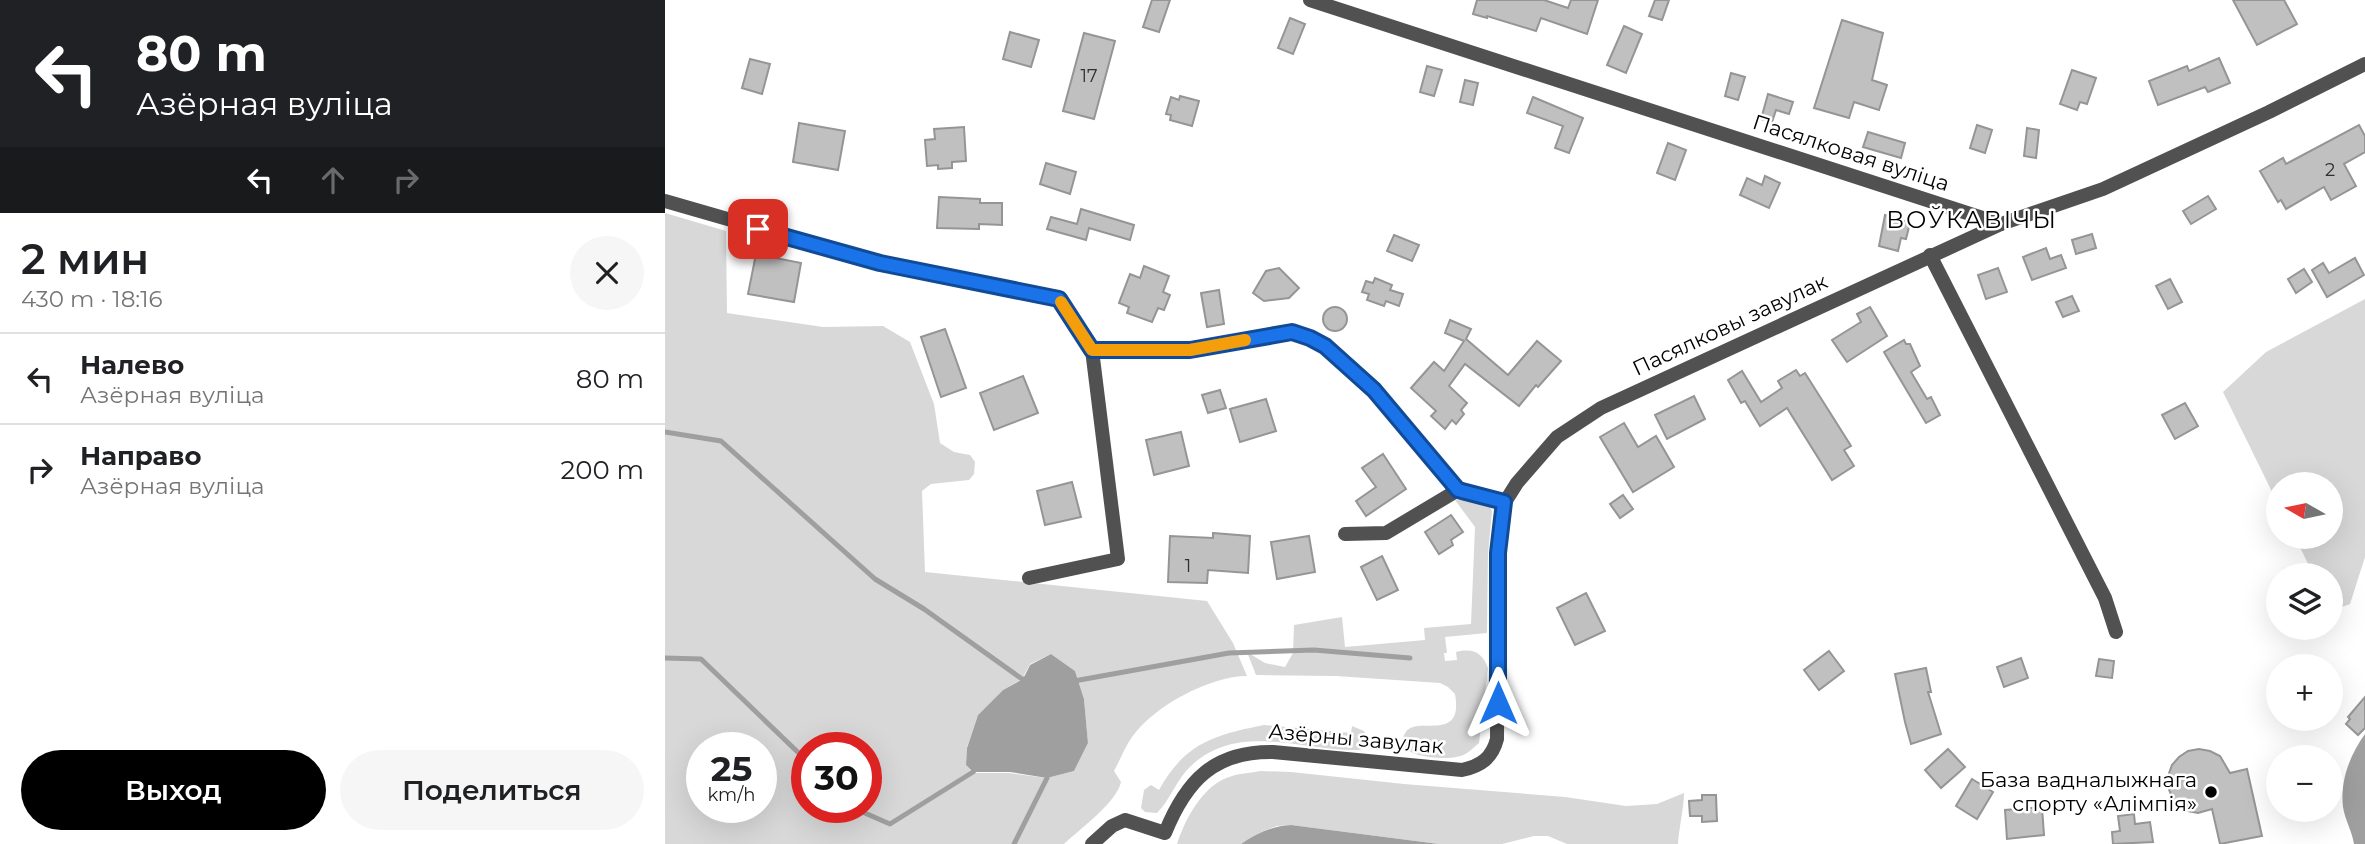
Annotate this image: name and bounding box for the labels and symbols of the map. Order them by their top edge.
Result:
house number: 17 [1080,65,1098,87]
street label: Пасялковая вуліца [1750,109,1953,196]
house number: 2 [2325,159,2335,181]
pin [728,199,788,259]
district label: ВОЎКАВІЧЫ [1886,205,2058,234]
street label: Пасялковы завулак [1628,268,1831,381]
north arrow [2266,472,2343,550]
house number: 1 [1185,555,1191,577]
position arrow [1461,666,1535,740]
street label: Азёрны завулак [1268,718,1445,759]
speed limit sign: 30 [791,732,882,823]
place label: База вадналыжнага спорту «Алімпія» [1980,767,2197,816]
marker: База вадналыжнага спорту «Алімпія» [2203,784,2219,800]

